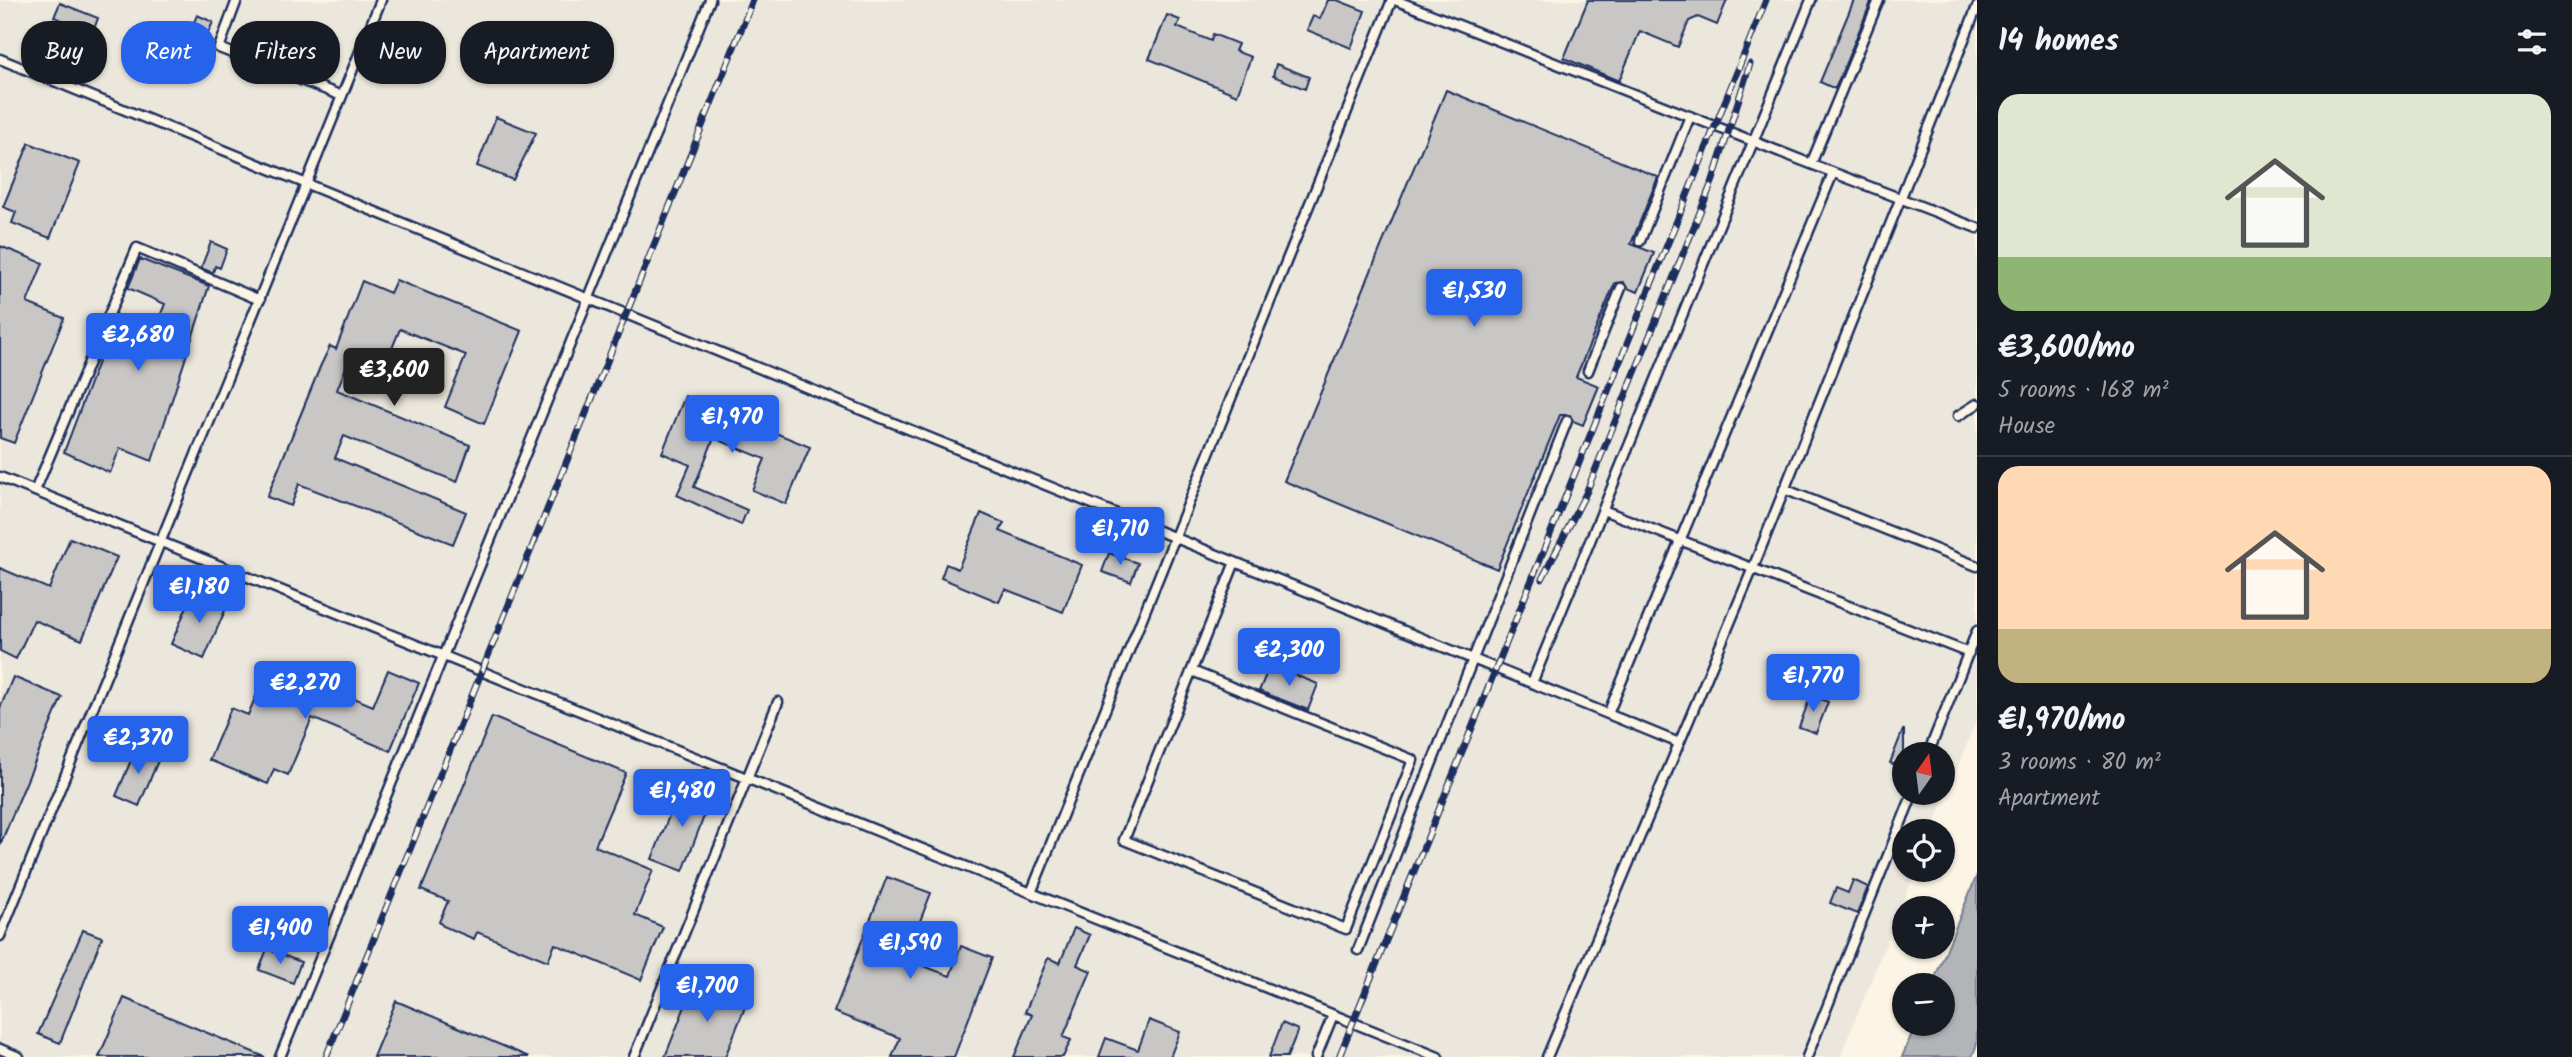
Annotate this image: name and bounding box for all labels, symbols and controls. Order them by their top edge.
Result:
text: 14 homes [1998,18,2119,66]
chip: Buy [21,21,107,84]
chip: Rent [121,21,216,84]
chip: Filters [230,21,340,84]
chip: New [354,21,446,84]
chip: Apartment [460,21,614,84]
icon: filters [2513,23,2551,61]
icon: home [2212,140,2338,266]
pin: €1,530 [1417,270,1531,329]
text: €1,530 [1442,274,1506,310]
pin: €2,680 [81,314,195,373]
text: €2,680 [102,318,174,354]
text: €3,600/mo [1998,325,2135,373]
pin: €3,600 [337,348,451,408]
text: €3,600 [359,353,429,389]
text: 5 rooms · 168 m² [1998,373,2169,409]
pin: €1,970 [675,396,789,455]
text: €1,970 [701,400,763,436]
text: House [1998,409,2055,445]
pin: €1,710 [1063,508,1177,567]
text: €1,710 [1091,512,1149,548]
icon: home [2212,512,2338,638]
pin: €1,180 [142,566,256,625]
text: €1,180 [169,570,229,606]
pin: €2,300 [1232,628,1346,688]
text: €2,300 [1254,633,1324,669]
pin: €1,770 [1756,654,1870,714]
text: €1,770 [1782,659,1844,695]
pin: €2,270 [248,662,362,721]
text: €2,270 [270,666,340,702]
text: €1,970/mo [1998,697,2125,745]
pin: €2,370 [81,716,195,776]
text: €2,370 [103,721,173,757]
north arrow [1892,742,1955,805]
map controls [1892,742,1955,1036]
text: 3 rooms · 80 m² [1998,745,2161,781]
pin: €1,480 [625,770,739,829]
text: €1,480 [649,774,715,810]
text: Apartment [1998,781,2100,817]
button: locate [1892,819,1955,882]
button: + [1892,896,1955,959]
pin: €1,400 [223,906,337,966]
text: €1,400 [248,911,312,947]
pin: €1,590 [853,922,967,981]
text: €1,590 [879,926,941,962]
pin: €1,700 [650,964,764,1024]
text: €1,700 [676,969,738,1005]
button: − [1892,973,1955,1036]

